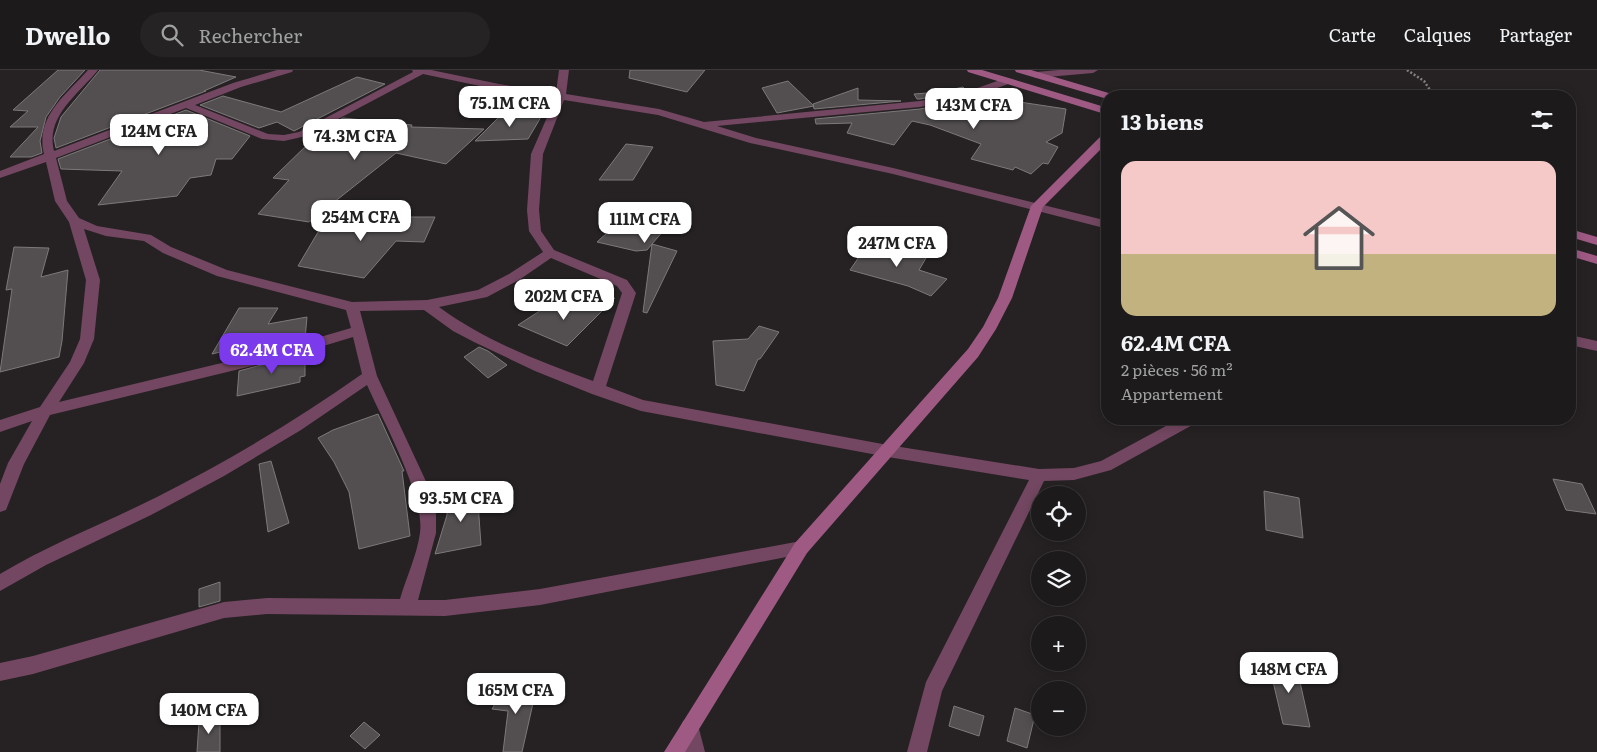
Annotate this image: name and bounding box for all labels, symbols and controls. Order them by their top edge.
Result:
search box [140,12,490,57]
text: Dwello [25,17,110,52]
icon: search [158,21,186,49]
text: Rechercher [198,21,302,49]
text: Carte [1329,21,1376,48]
text: Calques [1404,21,1471,48]
text: Partager [1499,21,1572,48]
pin: 75.1M CFA [453,85,567,128]
pin: 143M CFA [922,88,1026,130]
text: 75.1M CFA [470,90,550,114]
text: 143M CFA [936,92,1012,116]
text: 13 biens [1121,105,1203,136]
icon: filters [1528,106,1556,134]
pin: 124M CFA [107,114,211,156]
text: 124M CFA [121,118,197,142]
pin: 74.3M CFA [298,118,412,161]
text: 74.3M CFA [314,123,396,147]
icon: home [1294,193,1384,283]
pin: 254M CFA [309,200,413,242]
pin: 111M CFA [593,202,697,244]
text: 254M CFA [322,204,400,228]
text: 111M CFA [609,206,681,230]
pin: 247M CFA [845,226,949,268]
text: 247M CFA [858,230,936,254]
pin: 202M CFA [512,278,616,321]
text: 202M CFA [525,283,603,307]
text: 62.4M CFA [1121,326,1231,357]
pin: 62.4M CFA [215,332,329,375]
text: 62.4M CFA [230,337,314,361]
text: 2 pièces · 56 m² [1121,357,1233,381]
text: Appartement [1121,381,1223,405]
pin: 93.5M CFA [404,480,518,523]
text: 93.5M CFA [419,485,503,509]
map controls [1031,486,1086,736]
button: locate [1031,486,1086,541]
button: layers [1031,551,1086,606]
button: + [1031,616,1086,671]
pin: 148M CFA [1237,652,1341,694]
text: 148M CFA [1251,656,1327,680]
pin: 165M CFA [464,672,568,715]
text: 165M CFA [478,677,554,701]
button: − [1031,681,1086,736]
pin: 140M CFA [157,692,261,735]
text: 140M CFA [171,697,247,721]

